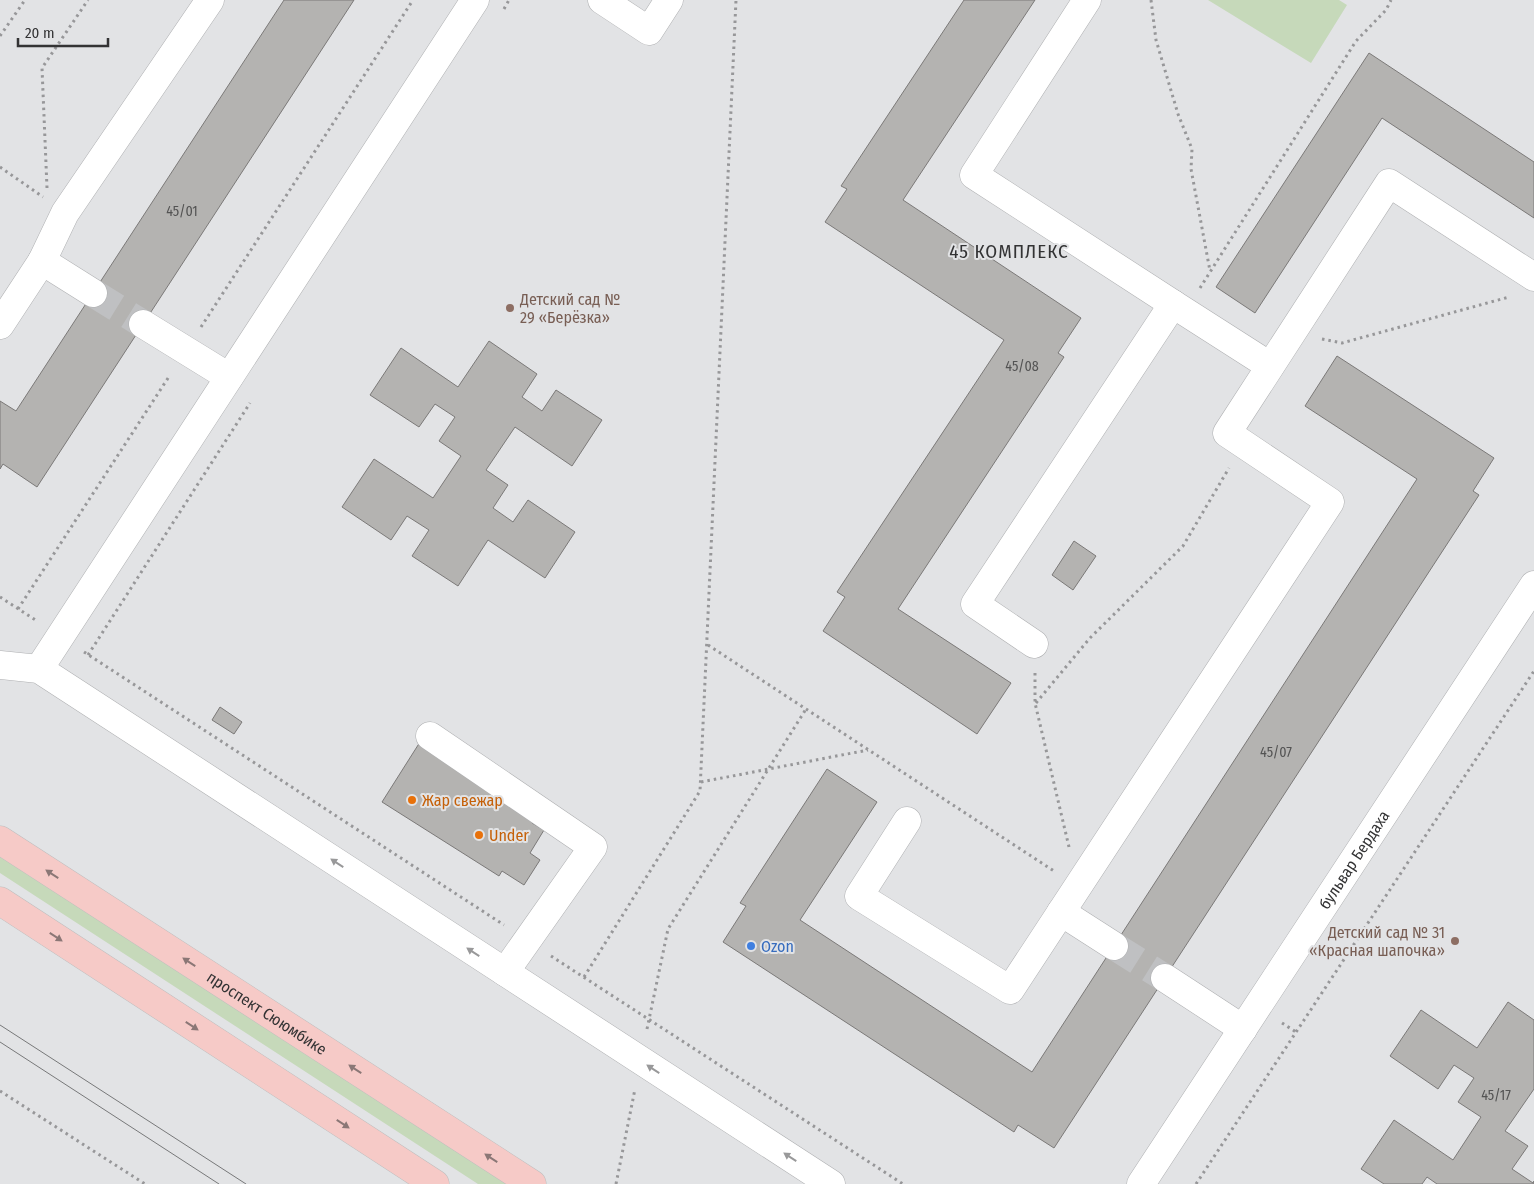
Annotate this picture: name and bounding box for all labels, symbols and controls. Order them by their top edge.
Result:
scale bar [18,15,108,47]
text: 20 m [25,24,55,42]
house number: 45/01 [166,203,198,220]
district label: 45 КОМПЛЕКС [949,240,1069,263]
place label: Детский сад № 29 «Берёзка» [519,290,620,327]
marker: Детский сад № 29 «Берёзка» [504,302,516,314]
house number: 45/08 [1005,358,1039,375]
house number: 45/07 [1260,744,1292,761]
place label: Жар свежар [422,791,503,810]
marker: Жар свежар [406,794,418,806]
street label: бульвар Бердаха [1315,807,1394,913]
place label: Under [489,826,529,845]
marker: Under [473,829,485,841]
one-way arrow [330,858,344,868]
one-way arrow [46,869,59,879]
place label: Детский сад № 31 «Красная шапочка» [1309,923,1445,960]
one-way arrow [49,932,62,942]
marker: Детский сад № 31 «Красная шапочка» [1449,935,1461,947]
place label: Ozon [761,937,794,956]
marker: Ozon [745,940,757,952]
one-way arrow [466,947,480,956]
one-way arrow [182,957,195,967]
street label: проспект Сююмбике [203,967,330,1059]
one-way arrow [185,1021,198,1031]
one-way arrow [647,1064,660,1074]
one-way arrow [348,1065,361,1074]
house number: 45/17 [1481,1087,1511,1104]
one-way arrow [336,1119,349,1129]
one-way arrow [485,1153,498,1162]
one-way arrow [783,1153,796,1162]

